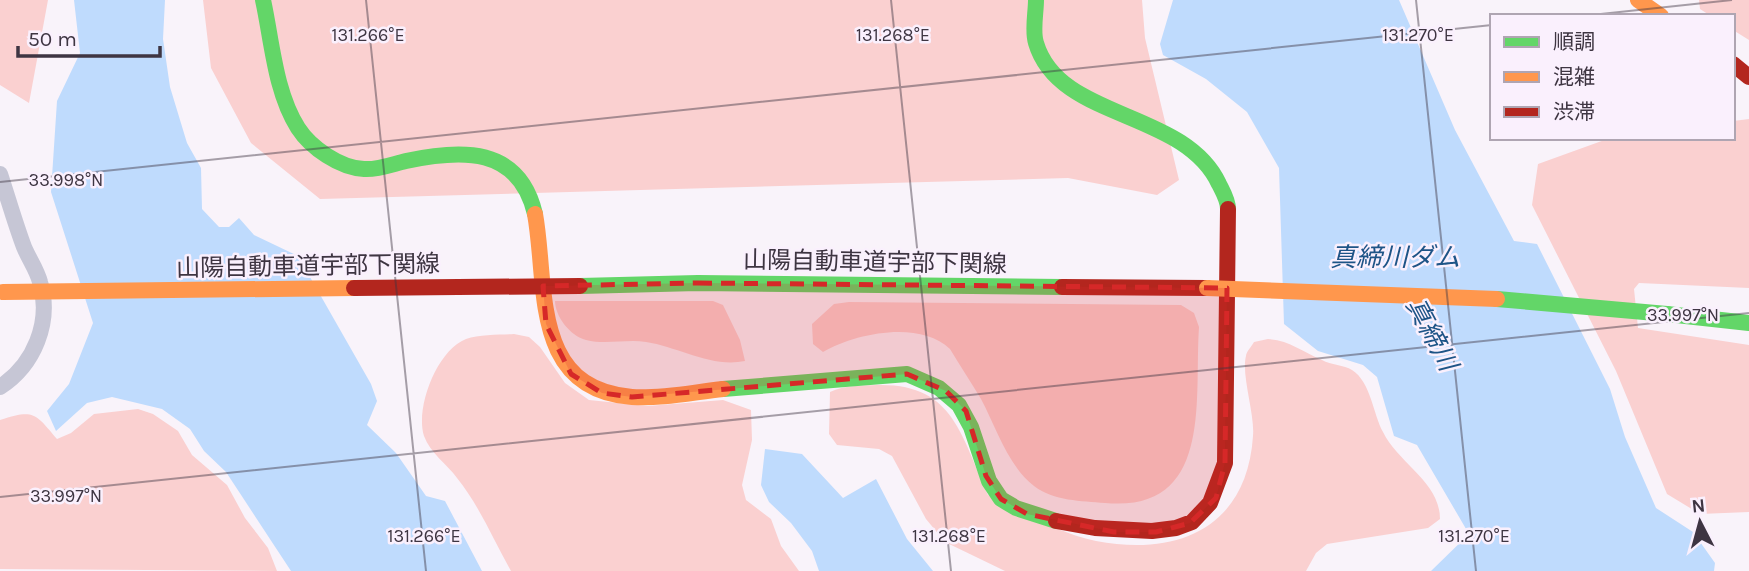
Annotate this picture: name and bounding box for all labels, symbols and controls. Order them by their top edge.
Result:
scale bar [18,14,159,58]
legend [1490,14,1735,140]
text: 131.266°E [331,24,405,46]
text: 131.268°E [856,24,930,46]
text: 131.270°E [1382,24,1454,46]
text: 50 m [28,27,77,51]
text: 順調 [1553,30,1595,54]
text: 混雑 [1553,65,1595,89]
text: 渋滞 [1553,100,1595,124]
text: 33.998°N [29,169,103,191]
water label: 真締川ダム [1330,242,1460,273]
street label: 山陽自動車道宇部下関線 [743,246,1007,278]
street label: 山陽自動車道宇部下関線 [176,250,440,282]
water label: 真締川 [1400,293,1465,379]
text: 33.997°N [1647,304,1719,326]
text: 33.997°N [30,485,102,507]
north arrow [1665,487,1735,557]
text: N [1690,494,1706,518]
text: 131.266°E [387,525,461,547]
text: 131.268°E [912,525,986,547]
text: 131.270°E [1438,525,1510,547]

